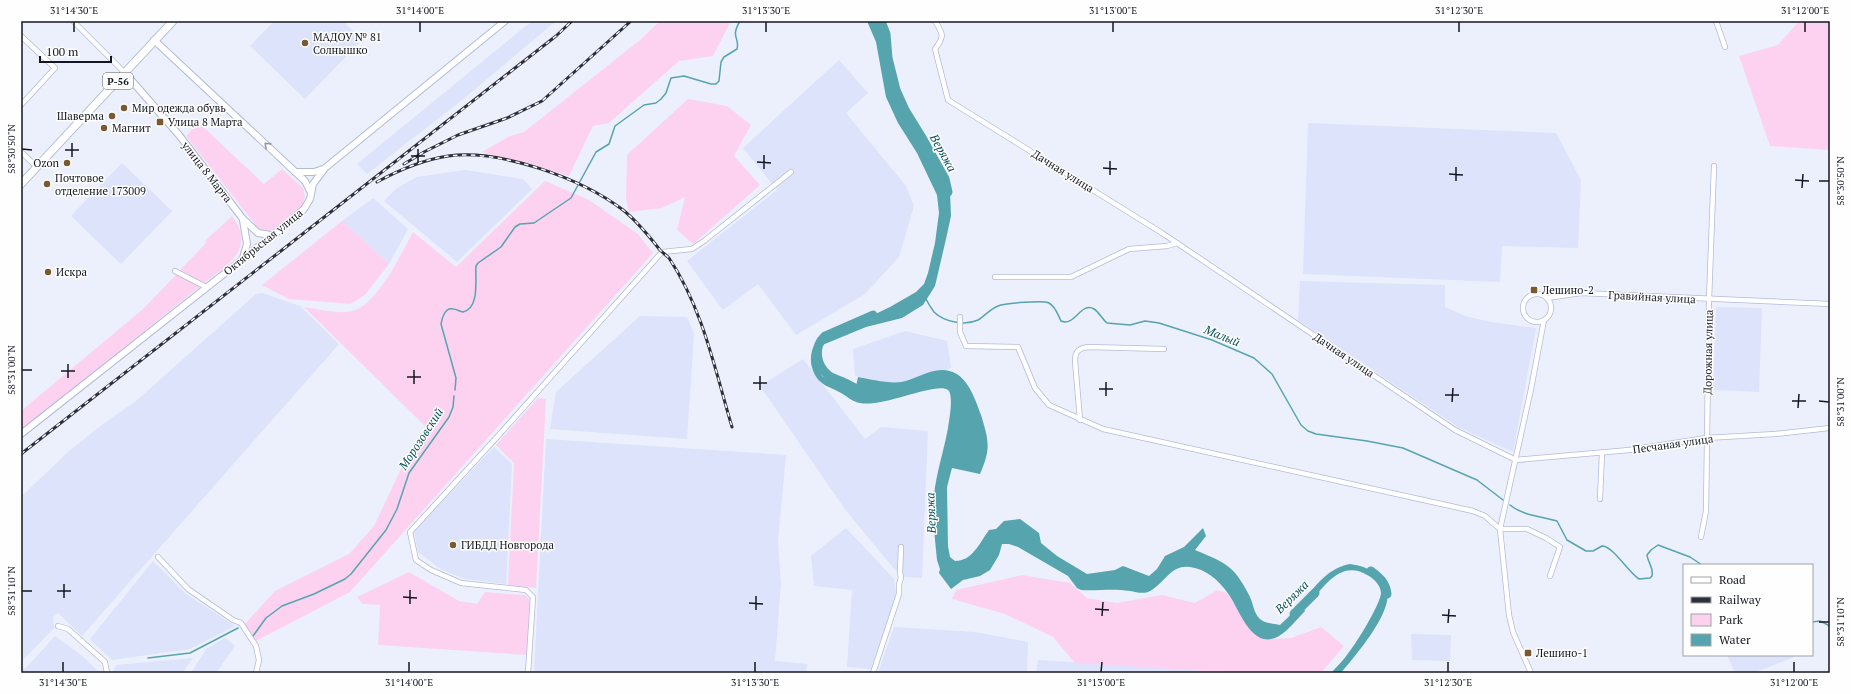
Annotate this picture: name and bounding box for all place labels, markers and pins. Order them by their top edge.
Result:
place label: МАДОУ № 81 Солнышко [313,30,382,57]
marker: МАДОУ № 81 Солнышко [300,38,310,48]
place label: Мир одежда обувь [132,101,226,115]
marker: Мир одежда обувь [119,103,129,113]
place label: Шаверма [57,109,104,123]
marker: Шаверма [107,111,117,121]
place label: Улица 8 Марта [168,115,243,129]
marker: Улица 8 Марта [155,117,165,127]
place label: Магнит [112,121,151,135]
marker: Магнит [99,123,109,133]
place label: Ozon [33,156,59,170]
marker: Ozon [62,158,72,168]
place label: Почтовое отделение 173009 [55,171,146,198]
marker: Почтовое отделение 173009 [42,179,52,189]
place label: Искра [56,265,87,279]
marker: Искра [43,267,53,277]
place label: Лешино-2 [1541,283,1594,297]
marker: Лешино-2 [1529,285,1539,295]
place label: ГИБДД Новгорода [461,538,554,552]
marker: ГИБДД Новгорода [448,540,458,550]
place label: Лешино-1 [1535,646,1588,660]
marker: Лешино-1 [1523,648,1533,658]

